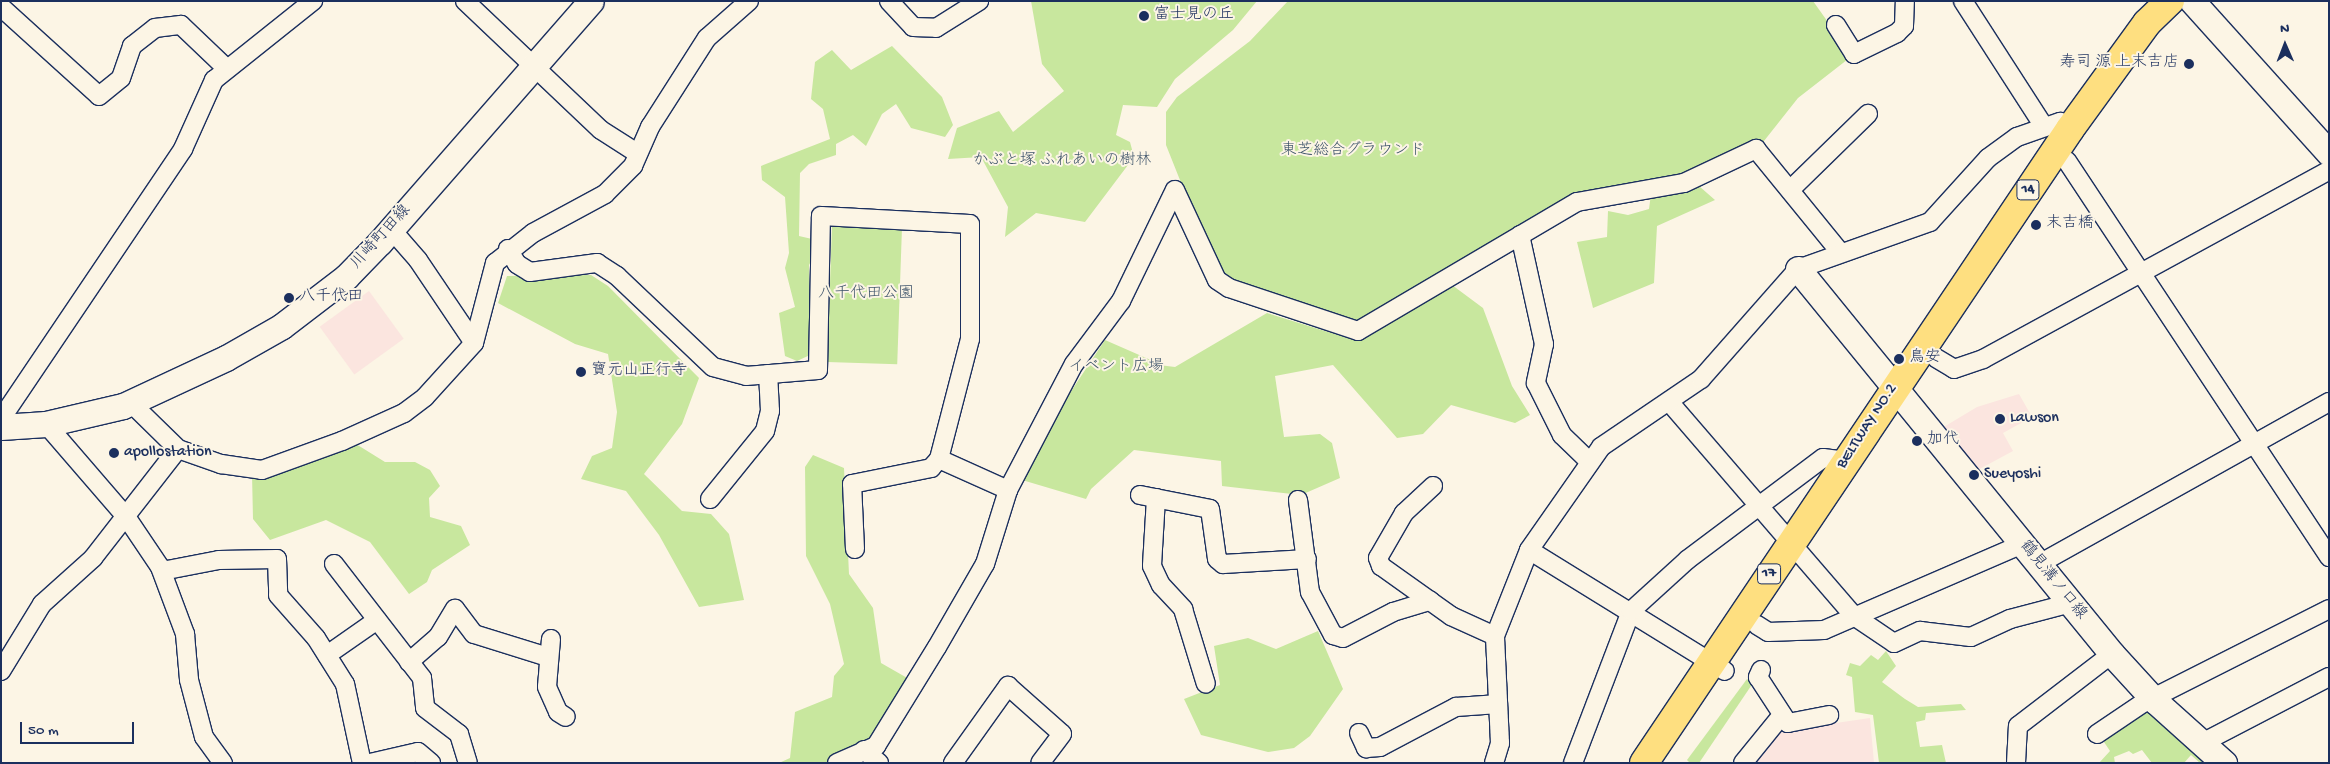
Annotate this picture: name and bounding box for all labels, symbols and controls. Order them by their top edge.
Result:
place label: 富士見の丘 [1154,6,1234,26]
marker: 富士見の丘 [1138,10,1150,22]
north arrow [2260,20,2310,70]
text: N [2280,21,2289,38]
place label: 寿司 源 上末吉店 [2059,54,2179,74]
marker: 寿司 源 上末吉店 [2183,58,2195,70]
park label: 東芝総合グラウンド [1281,142,1425,162]
park label: かぶと塚 ふれあいの樹林 [972,152,1152,172]
road number: 14 [2016,178,2040,202]
street label: 川崎町田線 [348,202,416,274]
place label: 末吉橋 [2046,215,2094,235]
marker: 末吉橋 [2030,219,2042,231]
park label: 八千代田公園 [818,285,914,305]
place label: 八千代田 [299,288,363,308]
marker: 八千代田 [283,292,295,304]
place label: 鳥安 [1909,349,1941,369]
marker: 鳥安 [1893,353,1905,365]
park label: イベント広場 [1068,358,1164,378]
place label: 寶元山正行寺 [591,362,687,382]
marker: 寶元山正行寺 [575,366,587,378]
street label: BELTWAY NO.2 [1833,381,1903,473]
place label: Lawson [2010,409,2059,429]
marker: Lawson [1994,413,2006,425]
place label: 加代 [1927,431,1959,451]
marker: 加代 [1911,435,1923,447]
place label: apollostation [124,443,212,463]
marker: apollostation [108,447,120,459]
place label: Sueyoshi [1984,465,2041,485]
marker: Sueyoshi [1968,469,1980,481]
street label: 鶴見溝ノ口線 [2014,538,2090,624]
road number: 17 [1756,562,1782,586]
scale bar [22,712,136,744]
text: 50 m [28,722,59,740]

